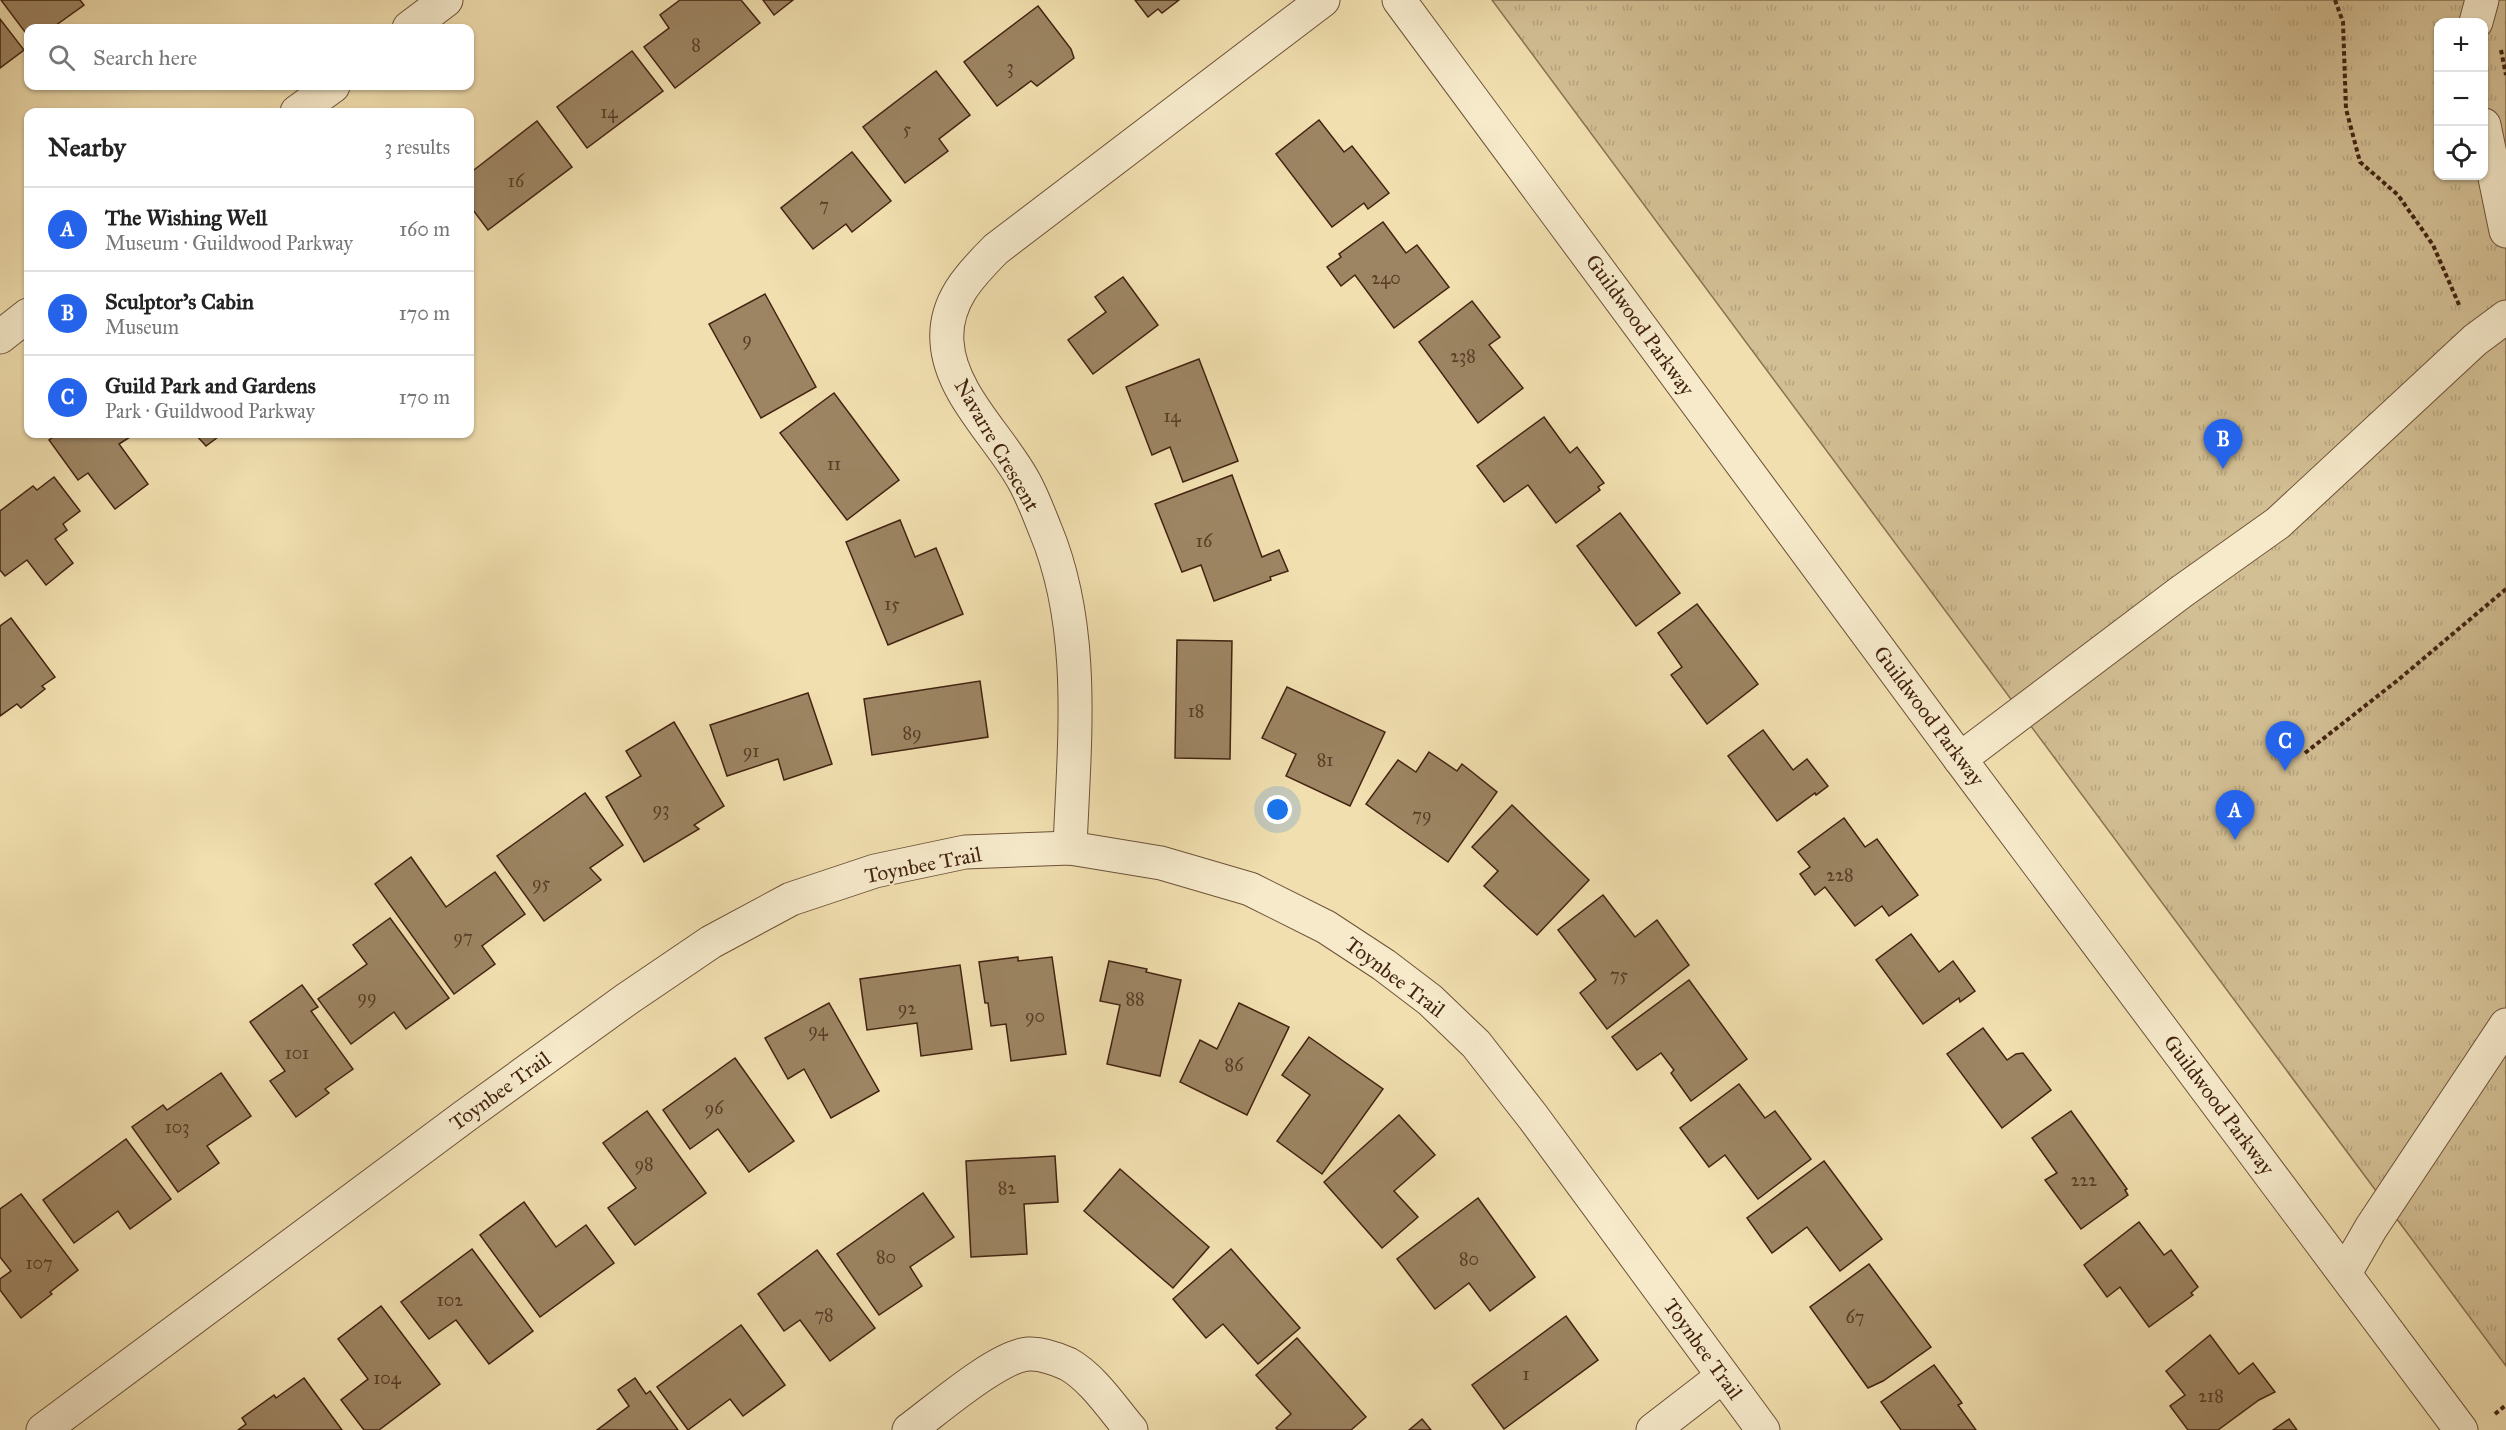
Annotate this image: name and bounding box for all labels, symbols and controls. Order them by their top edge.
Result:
map controls [2434,18,2488,180]
button: + [2434,18,2488,72]
search box [24,24,474,90]
house number: 8 [691,34,701,56]
icon: search [45,41,78,74]
text: Search here [93,44,197,71]
house number: 3 [1006,56,1014,78]
button: − [2434,72,2488,126]
house number: 14 [600,101,619,123]
house number: 5 [903,118,912,140]
button: locate [2434,126,2488,180]
text: Nearby [48,131,126,163]
text: 3 results [384,135,450,159]
house number: 16 [508,170,525,192]
house number: 7 [819,194,829,216]
text: The Wishing Well [105,204,267,231]
text: A [61,217,74,241]
text: 160 m [399,217,450,241]
text: Museum · Guildwood Parkway [105,231,353,255]
street label: Guildwood Parkway [1580,249,1701,402]
house number: 240 [1371,267,1401,289]
text: Sculptor's Cabin [105,288,254,315]
text: B [61,301,74,325]
text: 170 m [399,301,450,325]
text: Museum [105,315,179,339]
house number: 9 [742,328,752,350]
house number: 238 [1450,345,1476,367]
text: Guild Park and Gardens [105,372,316,399]
street label: Navarre Crescent [949,374,1046,516]
text: C [61,385,74,409]
text: 170 m [399,385,450,409]
text: Park · Guildwood Parkway [105,399,315,423]
house number: 14 [1163,405,1182,427]
pin: B [2204,420,2242,469]
house number: 11 [827,453,841,475]
house number: 16 [1196,530,1213,552]
house number: 15 [884,593,900,615]
street label: Guildwood Parkway [1868,641,1991,792]
house number: 18 [1188,700,1204,722]
house number: 89 [902,722,922,744]
pin: C [2266,722,2304,771]
house number: 91 [743,740,759,762]
house number: 81 [1317,749,1333,771]
pin: A [2216,790,2254,840]
your location [1263,795,1292,824]
house number: 93 [653,798,669,820]
house number: 79 [1412,804,1432,826]
street label: Toynbee Trail [862,841,984,889]
house number: 228 [1826,864,1854,886]
house number: 95 [532,872,551,894]
house number: 97 [453,926,473,948]
street label: Toynbee Trail [1340,931,1450,1023]
house number: 75 [1610,964,1629,986]
house number: 99 [357,986,377,1008]
house number: 88 [1125,988,1145,1010]
house number: 92 [898,997,916,1019]
house number: 90 [1025,1005,1045,1027]
house number: 94 [808,1019,829,1041]
street label: Guildwood Parkway [2158,1030,2281,1181]
house number: 101 [285,1042,309,1064]
street label: Toynbee Trail [444,1045,556,1136]
house number: 86 [1225,1054,1244,1076]
house number: 96 [705,1097,724,1119]
house number: 103 [165,1116,189,1138]
house number: 98 [634,1153,654,1175]
house number: 222 [2071,1169,2097,1191]
house number: 82 [998,1177,1016,1199]
house number: 80 [876,1246,896,1268]
house number: 80 [1459,1248,1479,1270]
house number: 107 [25,1252,53,1274]
house number: 102 [437,1289,463,1311]
street label: Toynbee Trail [1658,1293,1749,1405]
house number: 78 [814,1304,834,1326]
house number: 67 [1846,1306,1864,1328]
house number: 1 [1522,1363,1530,1385]
house number: 104 [373,1367,402,1389]
house number: 218 [2198,1385,2224,1407]

